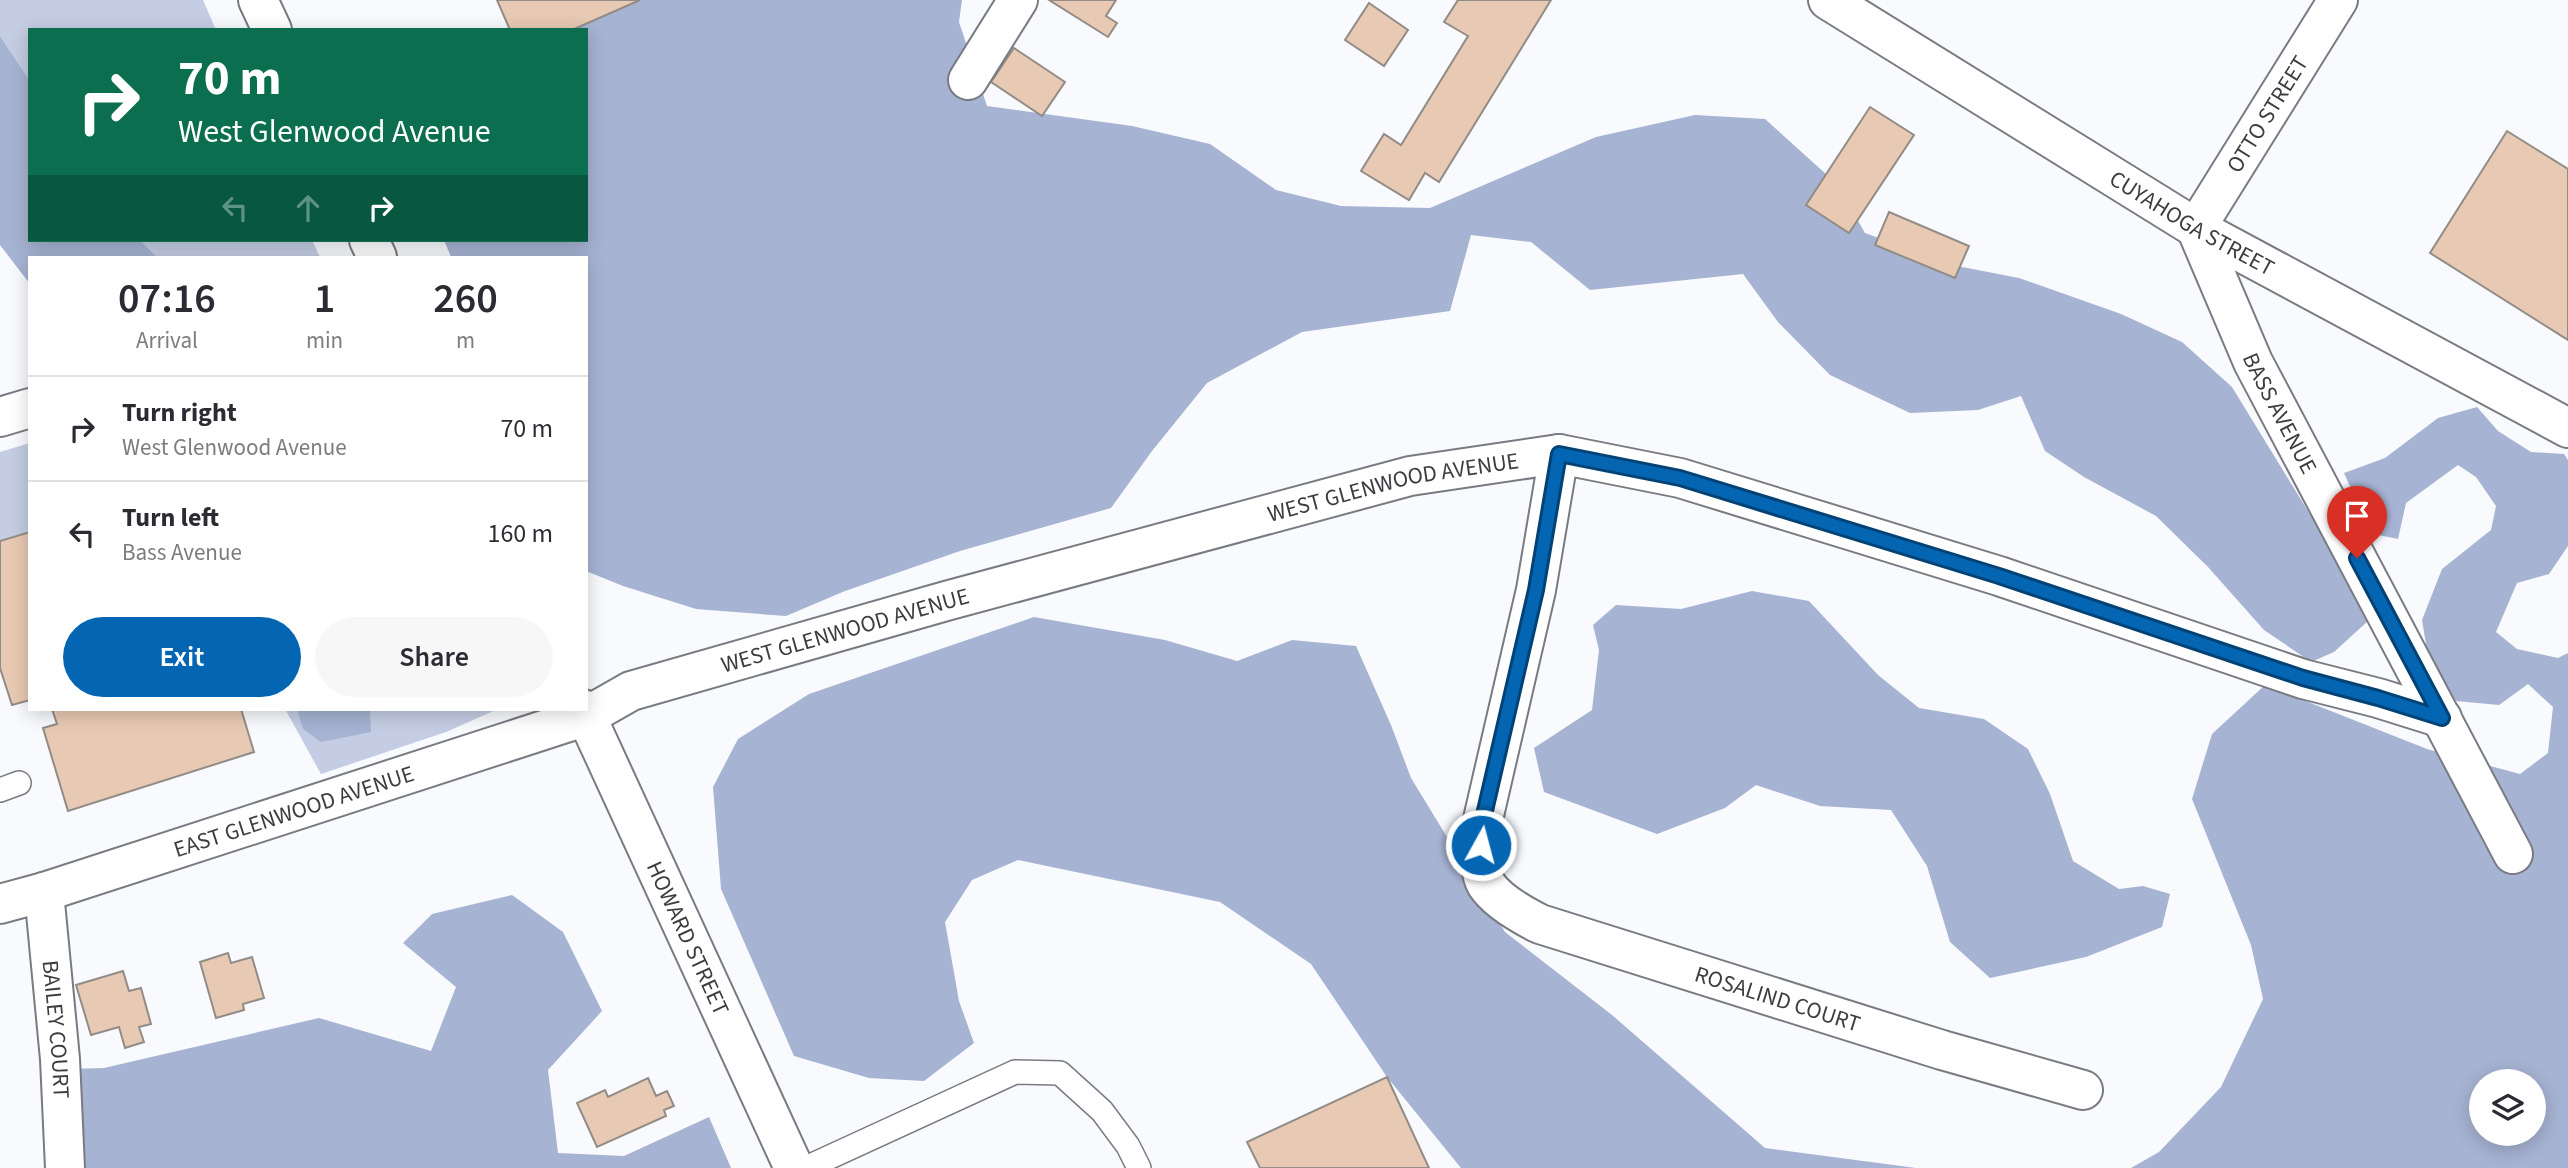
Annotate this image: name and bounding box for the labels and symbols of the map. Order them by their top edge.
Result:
street label: OTTO STREET [2218,49,2317,179]
street label: CUYAHOGA STREET [2103,162,2280,284]
street label: BASS AVENUE [2234,348,2325,480]
street label: WEST GLENWOOD AVENUE [1264,444,1521,531]
pin [2327,486,2387,558]
street label: WEST GLENWOOD AVENUE [717,580,973,682]
street label: EAST GLENWOOD AVENUE [169,757,418,866]
position arrow [1444,808,1518,882]
street label: HOWARD STREET [638,856,738,1021]
street label: ROSALIND COURT [1691,958,1864,1040]
street label: BAILEY COURT [34,959,78,1099]

